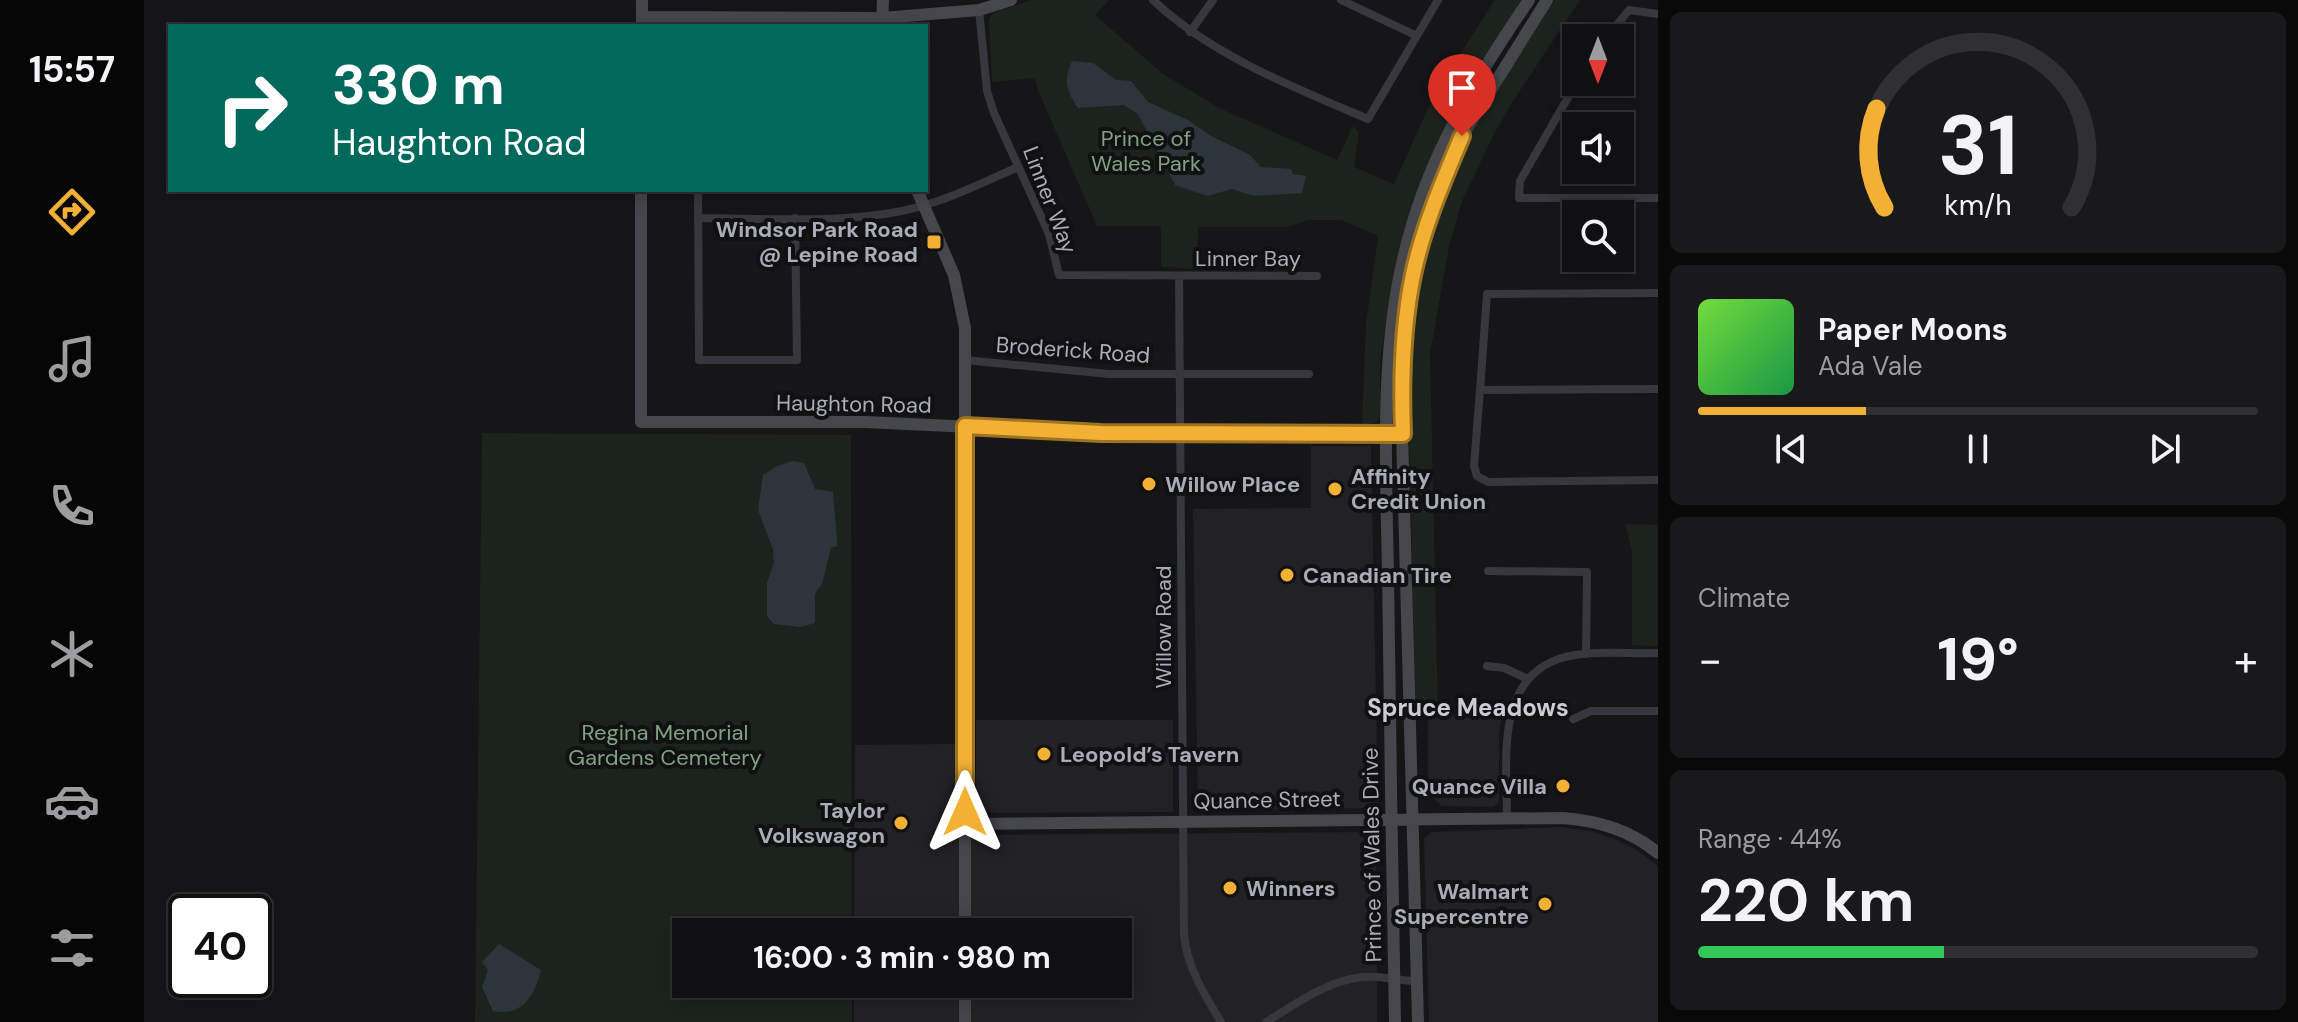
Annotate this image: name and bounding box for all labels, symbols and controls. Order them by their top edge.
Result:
north arrow [1562,24,1634,96]
map controls [1562,24,1634,272]
text: 15:57 [29,46,115,93]
text: 330 m [332,48,505,121]
pin [1428,54,1496,136]
icon: right [200,56,304,160]
icon: arrive [1440,66,1484,110]
text: 31 [1938,91,2018,200]
button: sound [1562,112,1634,184]
text: Haughton Road [332,119,587,166]
park label: Prince of Wales Park [1091,124,1201,178]
street label: Linner Way [1016,142,1084,258]
icon: directions [44,184,100,240]
text: km/h [1944,187,2012,224]
button: search [1562,200,1634,272]
place label: Windsor Park Road @ Lepine Road [716,215,918,269]
marker: Windsor Park Road @ Lepine Road [925,233,943,251]
street label: Linner Bay [1195,244,1301,273]
text: Paper Moons [1818,310,2008,349]
street label: Broderick Road [995,330,1151,370]
icon: music [44,331,100,387]
text: Ada Vale [1818,349,1923,383]
street label: Haughton Road [776,388,932,420]
icon: previous [1769,427,1813,471]
icon: pause [1956,427,2000,471]
icon: next [2143,427,2187,471]
place label: Affinity Credit Union [1351,462,1486,516]
place label: Willow Place [1165,470,1300,499]
marker: Willow Place [1140,475,1158,493]
icon: phone [44,478,100,534]
marker: Affinity Credit Union [1326,480,1344,498]
place label: Canadian Tire [1303,561,1452,590]
street label: Willow Road [1149,566,1178,688]
marker: Canadian Tire [1278,566,1296,584]
text: Climate [1698,581,1790,615]
text: 19° [1937,620,2019,699]
icon: climate [44,626,100,682]
text: − [1698,631,1722,689]
text: + [2234,631,2258,689]
district label: Spruce Meadows [1367,692,1569,723]
park label: Regina Memorial Gardens Cemetery [568,718,762,772]
place label: Leopold’s Tavern [1060,740,1239,769]
marker: Leopold’s Tavern [1035,745,1053,763]
street label: Prince of Wales Drive [1356,747,1388,963]
position arrow [923,770,1007,854]
place label: Quance Villa [1412,772,1547,801]
icon: car [44,773,100,829]
marker: Quance Villa [1554,777,1572,795]
street label: Quance Street [1193,784,1341,816]
place label: Taylor Volkswagon [758,796,885,850]
marker: Taylor Volkswagon [892,814,910,832]
text: Range · 44% [1698,822,1842,856]
text: 220 km [1698,861,1914,940]
place label: Winners [1246,874,1336,903]
place label: Walmart Supercentre [1394,877,1529,931]
marker: Winners [1221,879,1239,897]
speed limit sign: 40 [168,894,272,998]
marker: Walmart Supercentre [1536,895,1554,913]
icon: filters [44,920,100,976]
text: 16:00 · 3 min · 980 m [753,938,1051,977]

